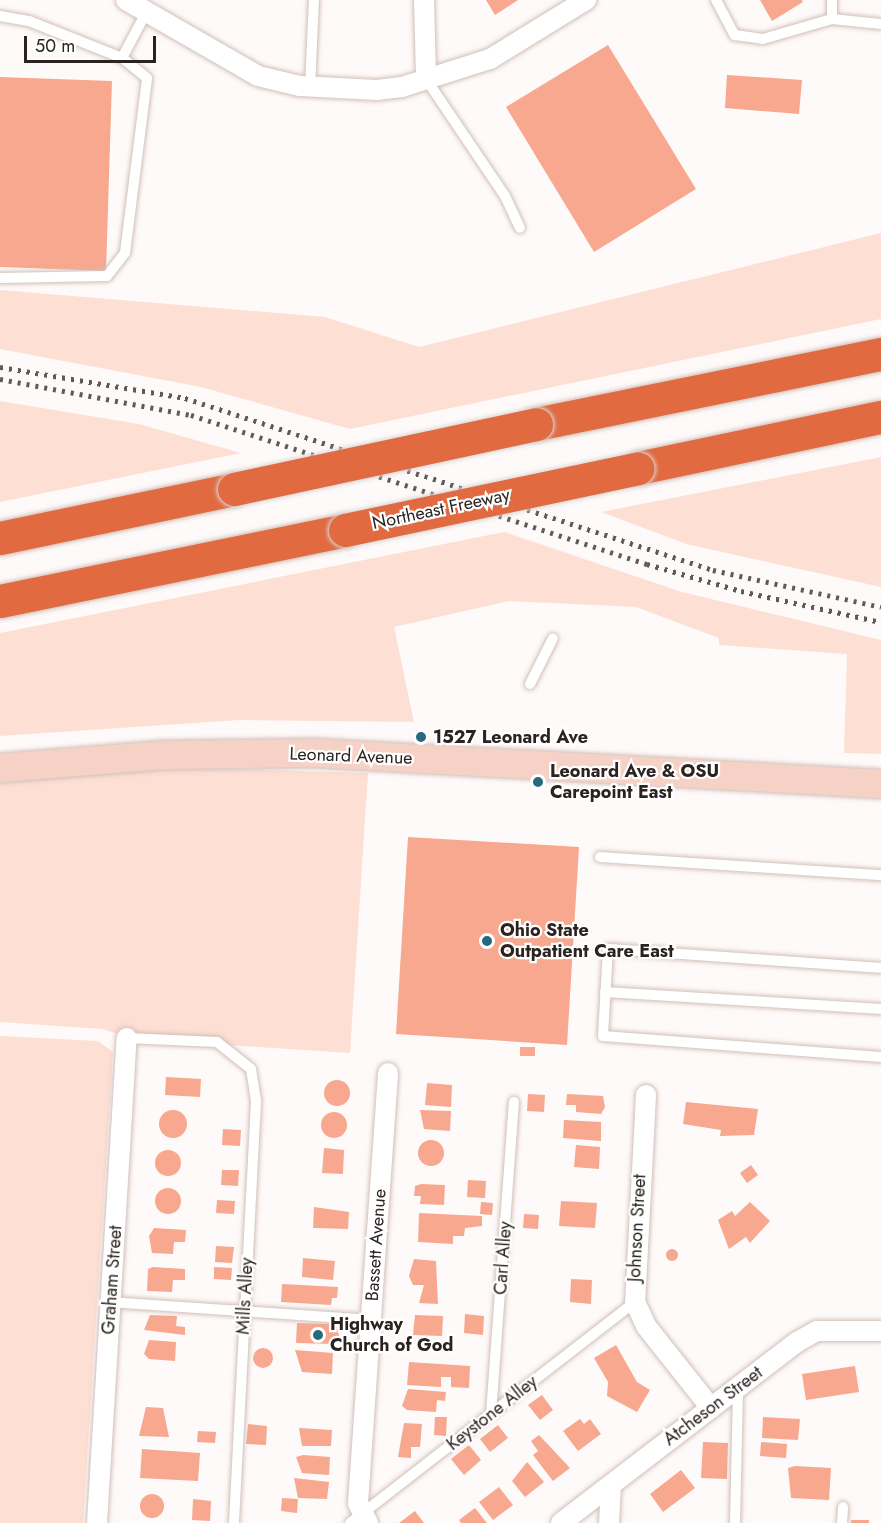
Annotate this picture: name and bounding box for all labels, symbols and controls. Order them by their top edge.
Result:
scale bar [27,24,159,62]
text: 50 m [35,33,75,59]
street label: Northeast Freeway [370,484,512,534]
place label: 1527 Leonard Ave [433,726,588,748]
marker: 1527 Leonard Ave [414,730,428,744]
street label: Leonard Avenue [289,743,413,769]
place label: Leonard Ave & OSU Carepoint East [550,761,719,804]
marker: Leonard Ave & OSU Carepoint East [531,775,545,789]
place label: Ohio State Outpatient Care East [500,920,674,962]
marker: Ohio State Outpatient Care East [478,932,496,950]
street label: Johnson Street [623,1174,651,1282]
street label: Bassett Avenue [361,1188,391,1302]
street label: Carl Alley [490,1220,516,1296]
street label: Graham Street [97,1225,127,1335]
street label: Mills Alley [232,1257,258,1335]
place label: Highway Church of God [330,1314,453,1356]
marker: Highway Church of God [311,1328,325,1342]
street label: Atcheson Street [659,1362,767,1450]
street label: Keystone Alley [442,1371,542,1455]

